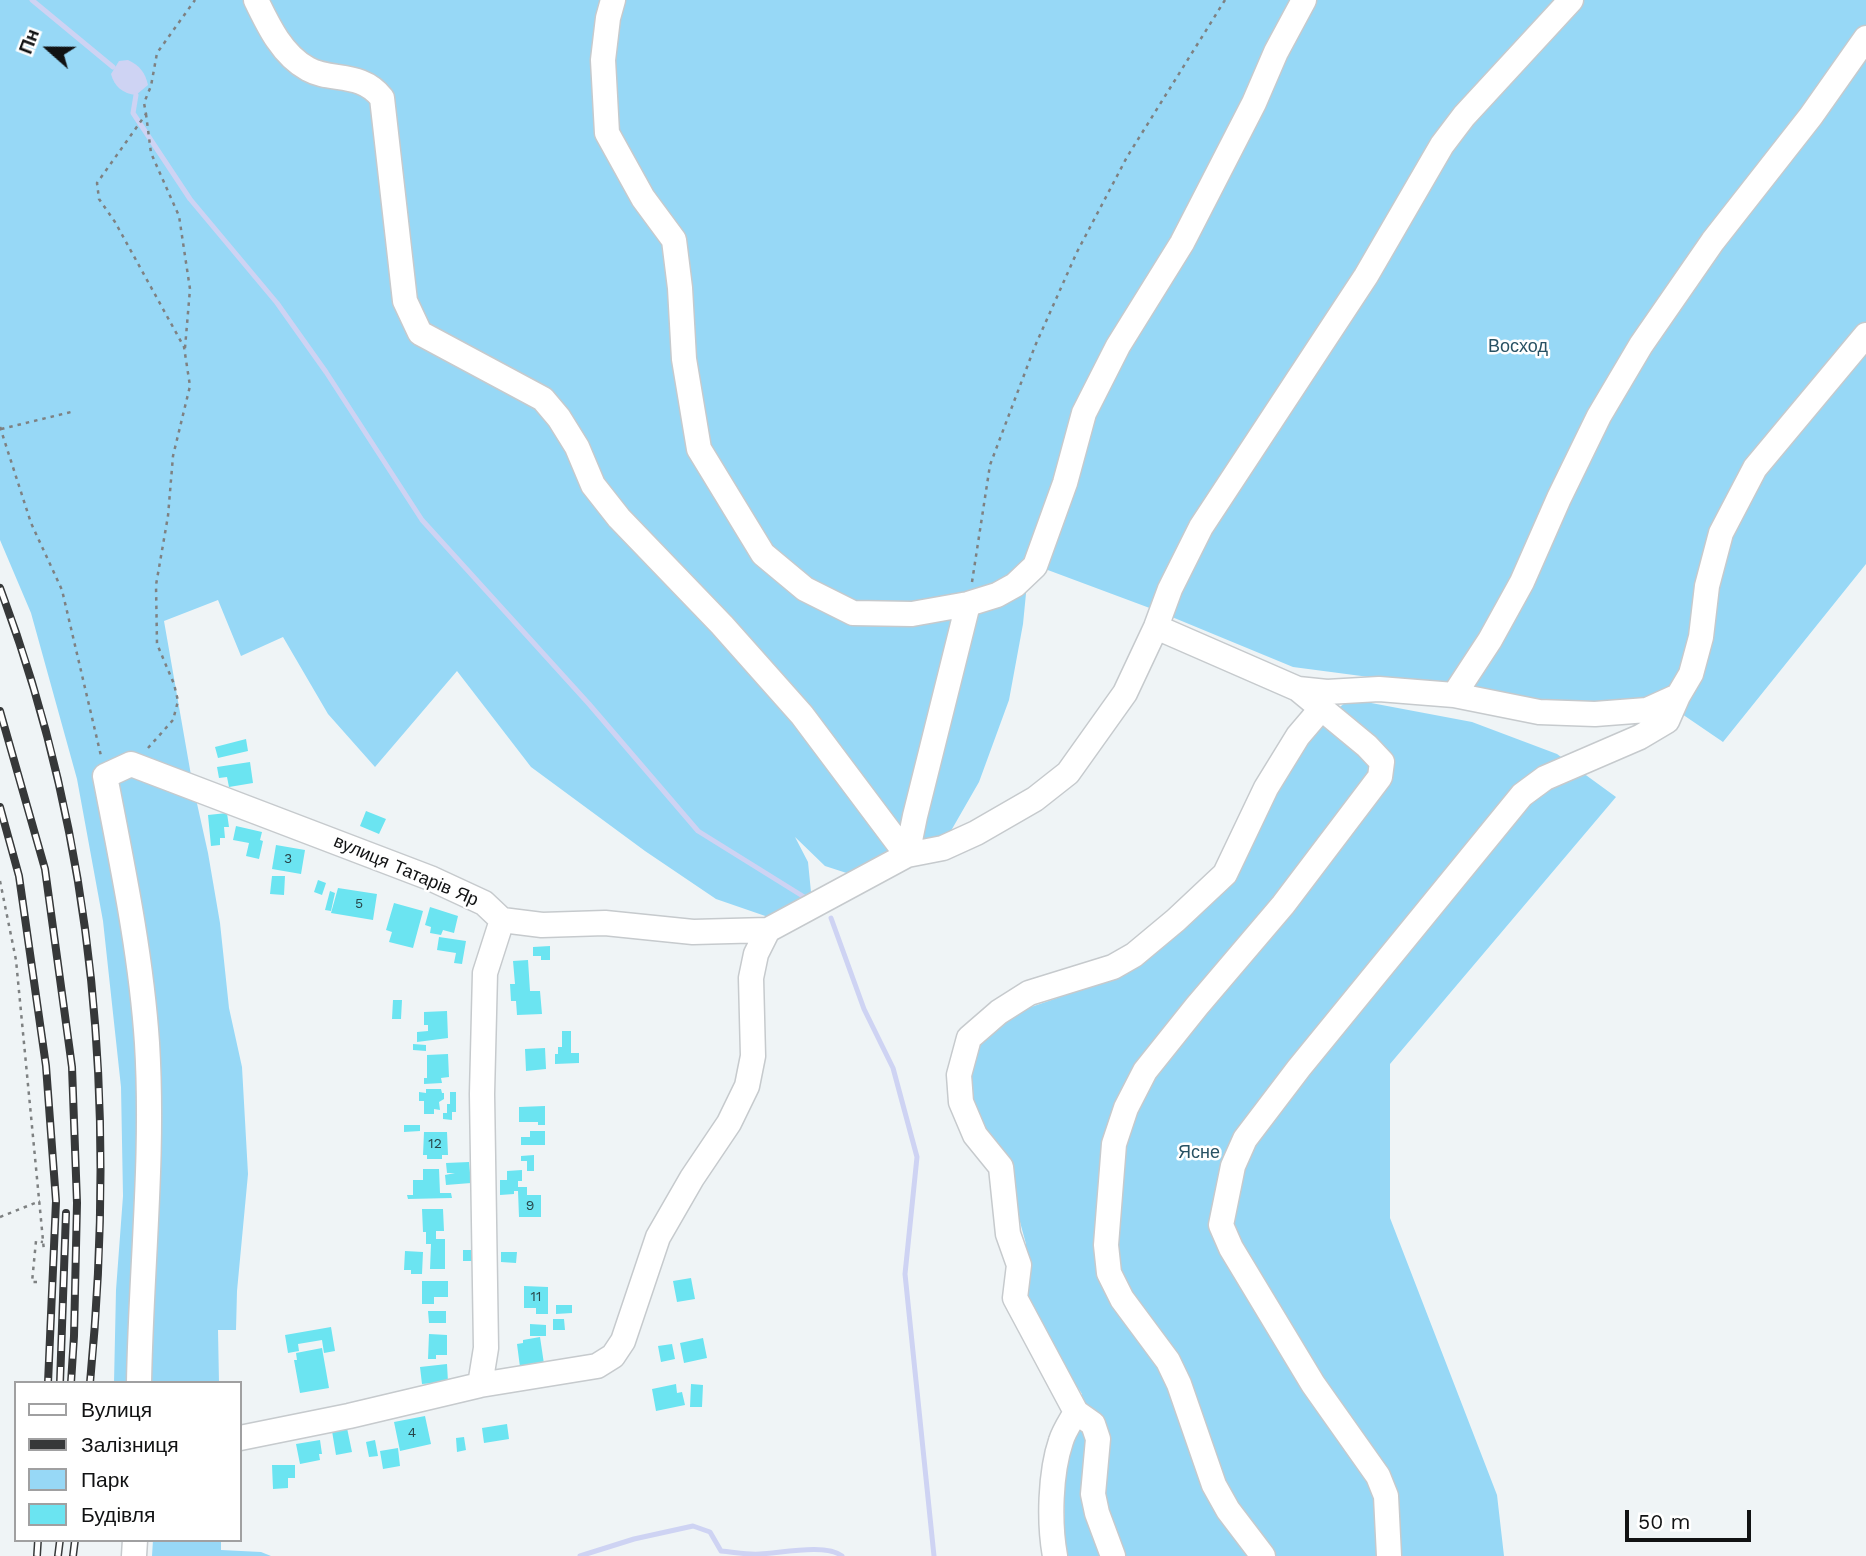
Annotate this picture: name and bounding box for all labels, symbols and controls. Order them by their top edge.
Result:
north arrow [14,14,84,84]
text: Пн [14,25,44,57]
park label: Восход [1488,336,1548,358]
street label: вулиця Татарів Яр [330,831,482,911]
house number: 3 [284,851,292,867]
house number: 5 [355,896,363,912]
house number: 12 [428,1136,442,1152]
park label: Ясне [1178,1142,1220,1164]
house number: 9 [526,1198,534,1214]
house number: 11 [531,1289,541,1305]
legend [14,1381,242,1542]
text: Вулиця [81,1397,152,1422]
house number: 4 [408,1425,416,1441]
text: Залізниця [81,1432,179,1457]
text: Парк [81,1467,129,1492]
scale bar [1628,1496,1754,1540]
text: Будівля [81,1502,155,1527]
text: 50 m [1638,1509,1690,1534]

